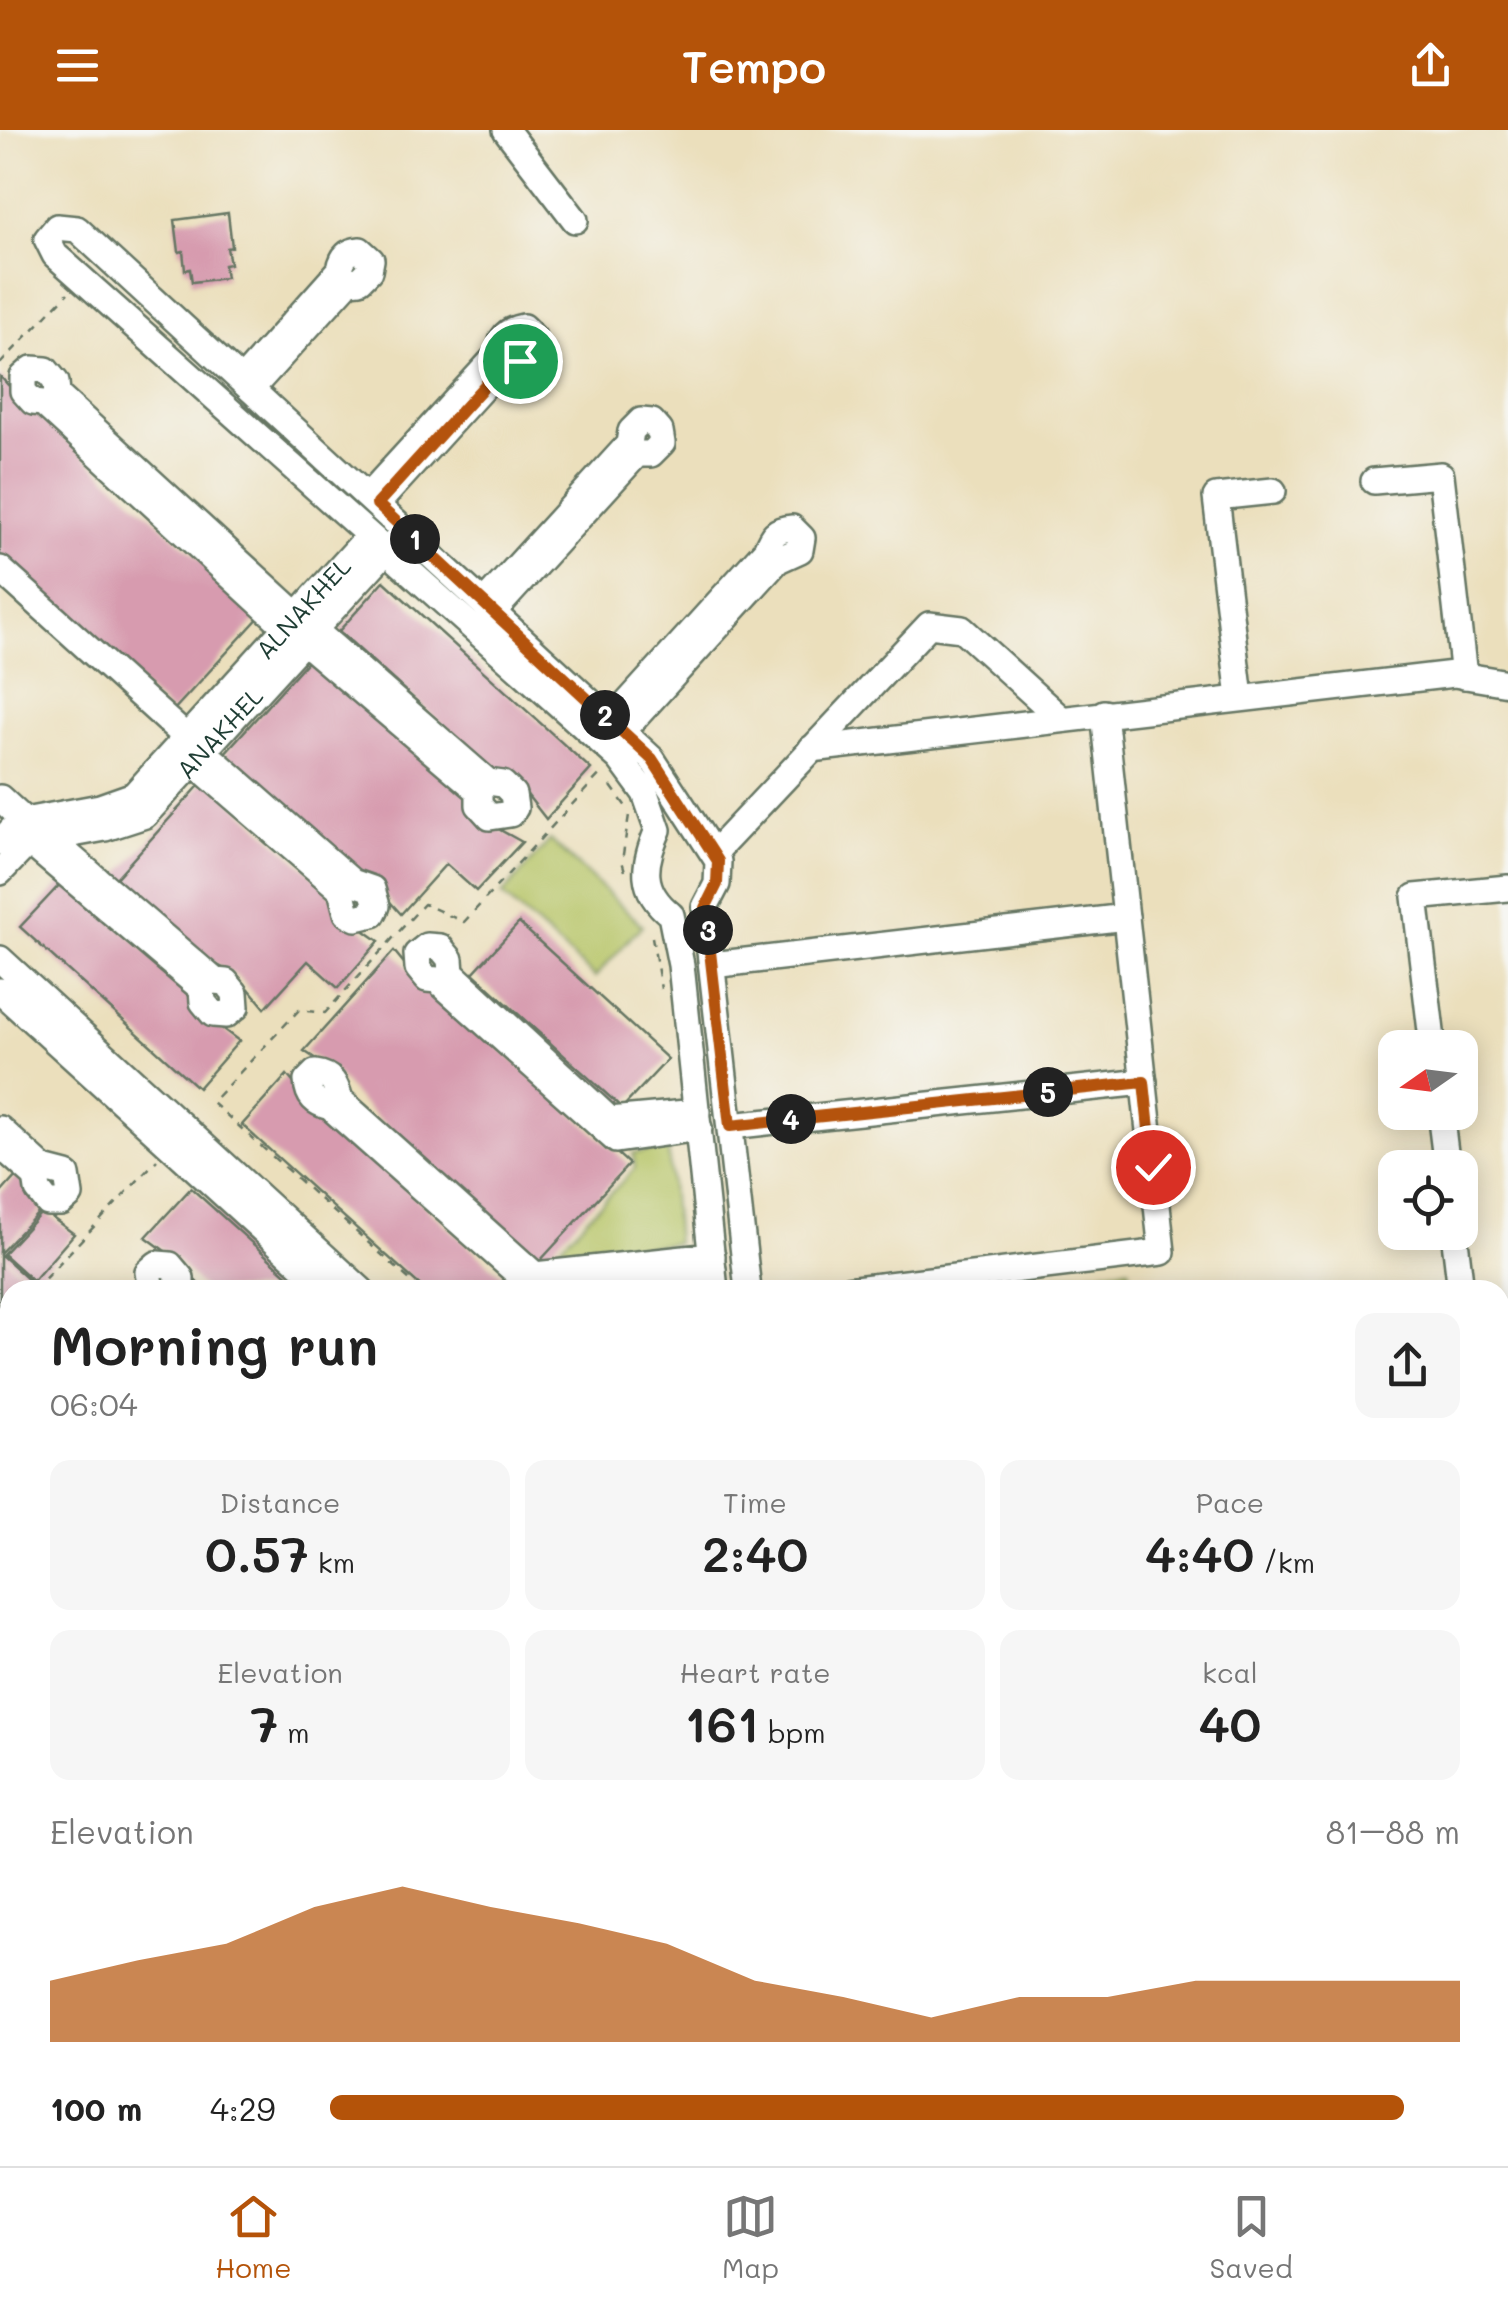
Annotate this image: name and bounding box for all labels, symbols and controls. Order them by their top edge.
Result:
text: Tempo [682,36,826,94]
icon: menu [50,38,105,93]
icon: share [1403,38,1458,93]
pin [478,319,563,404]
icon: arrive [493,334,548,389]
pin: 1 [390,514,440,564]
text: 1 [409,521,421,557]
street label: ALNAKHEL [248,550,357,665]
street label: ANAKHEL [169,680,269,785]
pin: 2 [580,690,630,740]
text: 2 [597,697,613,733]
pin: 3 [683,905,733,955]
text: 3 [700,912,716,948]
north arrow [1378,1030,1478,1130]
map controls [1378,1030,1478,1250]
pin: 5 [1023,1067,1073,1117]
text: 5 [1040,1074,1056,1110]
pin: 4 [766,1094,816,1144]
text: 4 [782,1101,800,1137]
pin [1111,1125,1196,1210]
icon: check [1126,1140,1181,1195]
button: locate [1378,1150,1478,1250]
text: Morning run [50,1308,378,1380]
button: share [1355,1313,1460,1418]
text: 06:04 [50,1382,138,1424]
text: Distance [220,1484,340,1520]
text: Time [723,1484,787,1520]
text: Pace [1196,1484,1264,1520]
text: 0.57 [205,1520,309,1586]
text: 2:40 [702,1520,808,1586]
text: 4:40 [1145,1520,1254,1586]
text: km [309,1544,355,1580]
text: /km [1254,1544,1315,1580]
text: Elevation [217,1654,343,1690]
text: Heart rate [679,1654,831,1690]
text: kcal [1202,1654,1258,1690]
text: 7 [250,1690,278,1756]
text: 161 [684,1690,759,1756]
text: 40 [1199,1690,1261,1756]
text: m [278,1714,310,1750]
text: bpm [759,1714,826,1750]
text: Elevation [50,1810,194,1852]
text: 81–88 m [1326,1810,1460,1852]
text: 100 m [50,2087,142,2129]
text: 4:29 [210,2087,275,2129]
tab: Home [215,2189,291,2285]
tab: Map [722,2189,779,2285]
tab: Saved [1210,2189,1293,2285]

